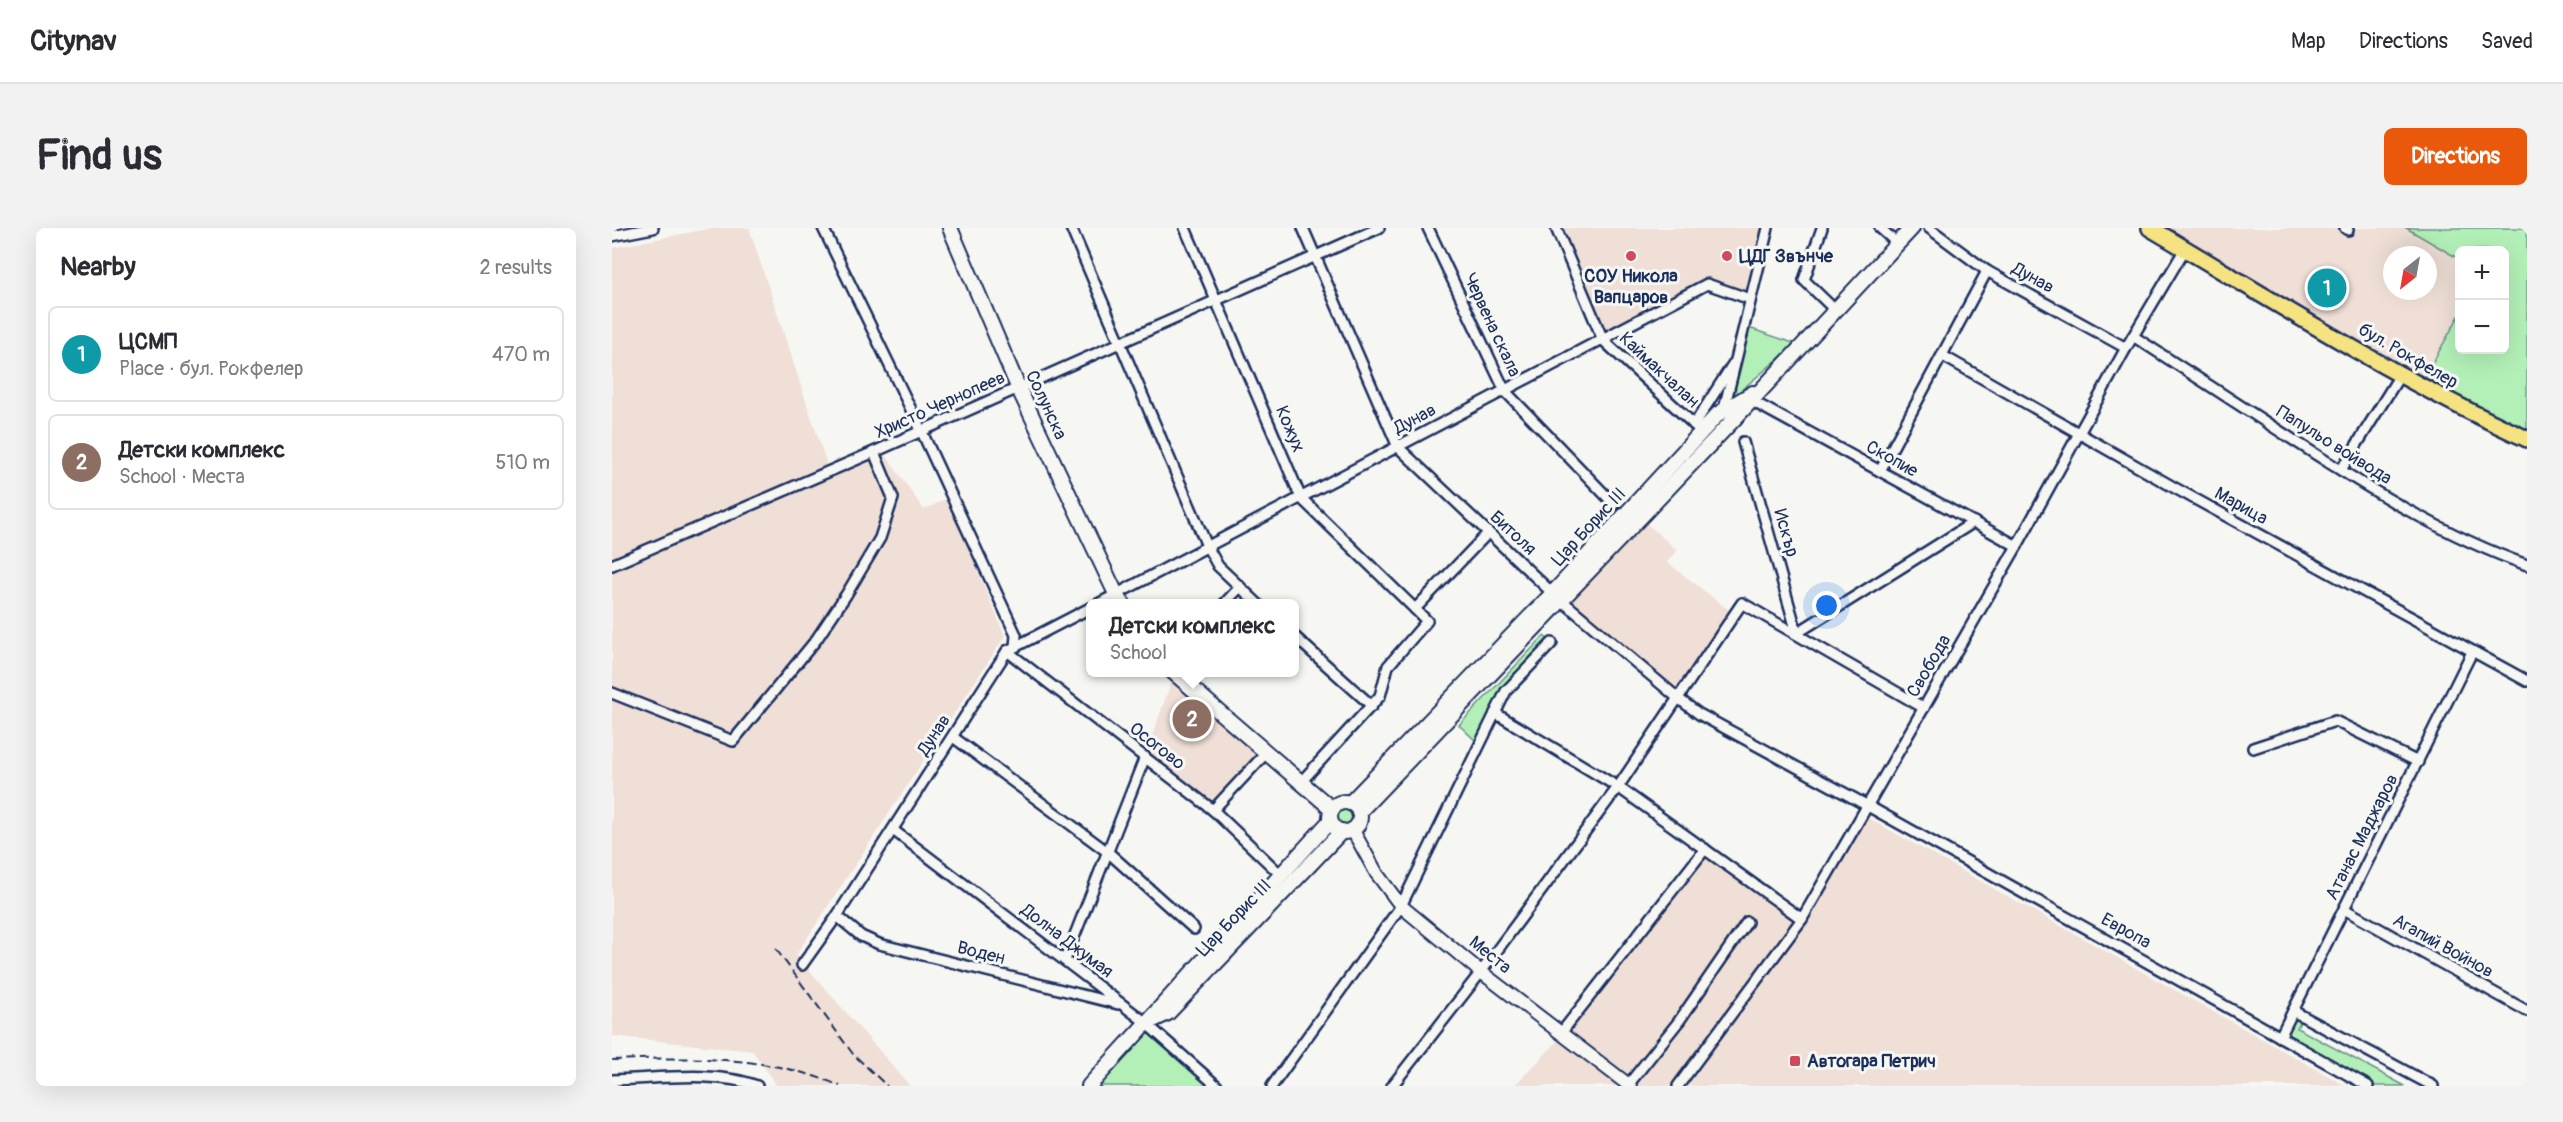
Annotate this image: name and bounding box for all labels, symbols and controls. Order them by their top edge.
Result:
text: Citynav [30,24,117,59]
text: Map [2291,28,2326,55]
text: Directions [2359,28,2448,55]
text: Saved [2481,28,2533,55]
button: Directions [2384,128,2527,185]
text: Find us [36,130,162,182]
place label: ЦДГ Звънче [1739,245,1834,268]
north arrow [2383,246,2437,300]
map controls [2455,246,2509,354]
button: + [2455,246,2509,300]
marker: СОУ Никола Вапцаров [1624,249,1638,263]
marker: ЦДГ Звънче [1720,249,1734,263]
text: Nearby [60,251,136,283]
text: 2 results [480,255,552,280]
street label: Дунав [2007,257,2058,299]
place label: СОУ Никола Вапцаров [1584,265,1678,309]
pin: 1 [2308,266,2346,310]
street label: Червена скала [1458,269,1526,381]
button: − [2455,300,2509,354]
street label: бул. Рокфелер [2354,318,2462,394]
street label: Каймакчалан [1614,327,1704,413]
text: ЦСМП [119,328,177,356]
text: 1 [78,342,85,367]
text: 470 m [492,342,550,367]
text: Place · бул. Рокфелер [119,356,303,381]
street label: Христо Чернопеев [871,366,1009,444]
street label: Солунска [1020,367,1072,443]
street label: Дунав [1389,398,1440,440]
street label: Папульо войвода [2272,400,2396,490]
street label: Кожух [1270,402,1310,456]
street label: Скопие [1862,435,1922,483]
text: Детски комплекс [119,436,285,464]
text: 2 [76,450,87,475]
text: 510 m [496,450,550,475]
text: School · Места [119,464,245,489]
street label: Марица [2210,482,2272,530]
street label: Цар Борис III [1547,483,1631,571]
street label: Битоля [1485,506,1541,560]
street label: Искър [1768,506,1804,560]
your location [1812,591,1841,620]
popup [1086,599,1299,677]
text: Детски комплекс [1110,612,1275,640]
street label: Свобода [1902,630,1956,702]
text: School [1110,640,1167,665]
pin: 2 [1172,696,1212,742]
street label: Дунав [912,710,956,761]
street label: Осогово [1124,717,1190,775]
street label: Атанас Маджаров [2320,770,2404,904]
street label: Цар Борис III [1191,874,1277,962]
street label: Долна Джумая [1015,898,1118,983]
street label: Европа [2097,908,2155,954]
street label: Агапий Войнов [2388,909,2498,983]
street label: Места [1464,931,1516,979]
street label: Воден [955,936,1007,970]
place label: Автогара Петрич [1807,1050,1936,1073]
marker: Автогара Петрич [1788,1054,1802,1068]

